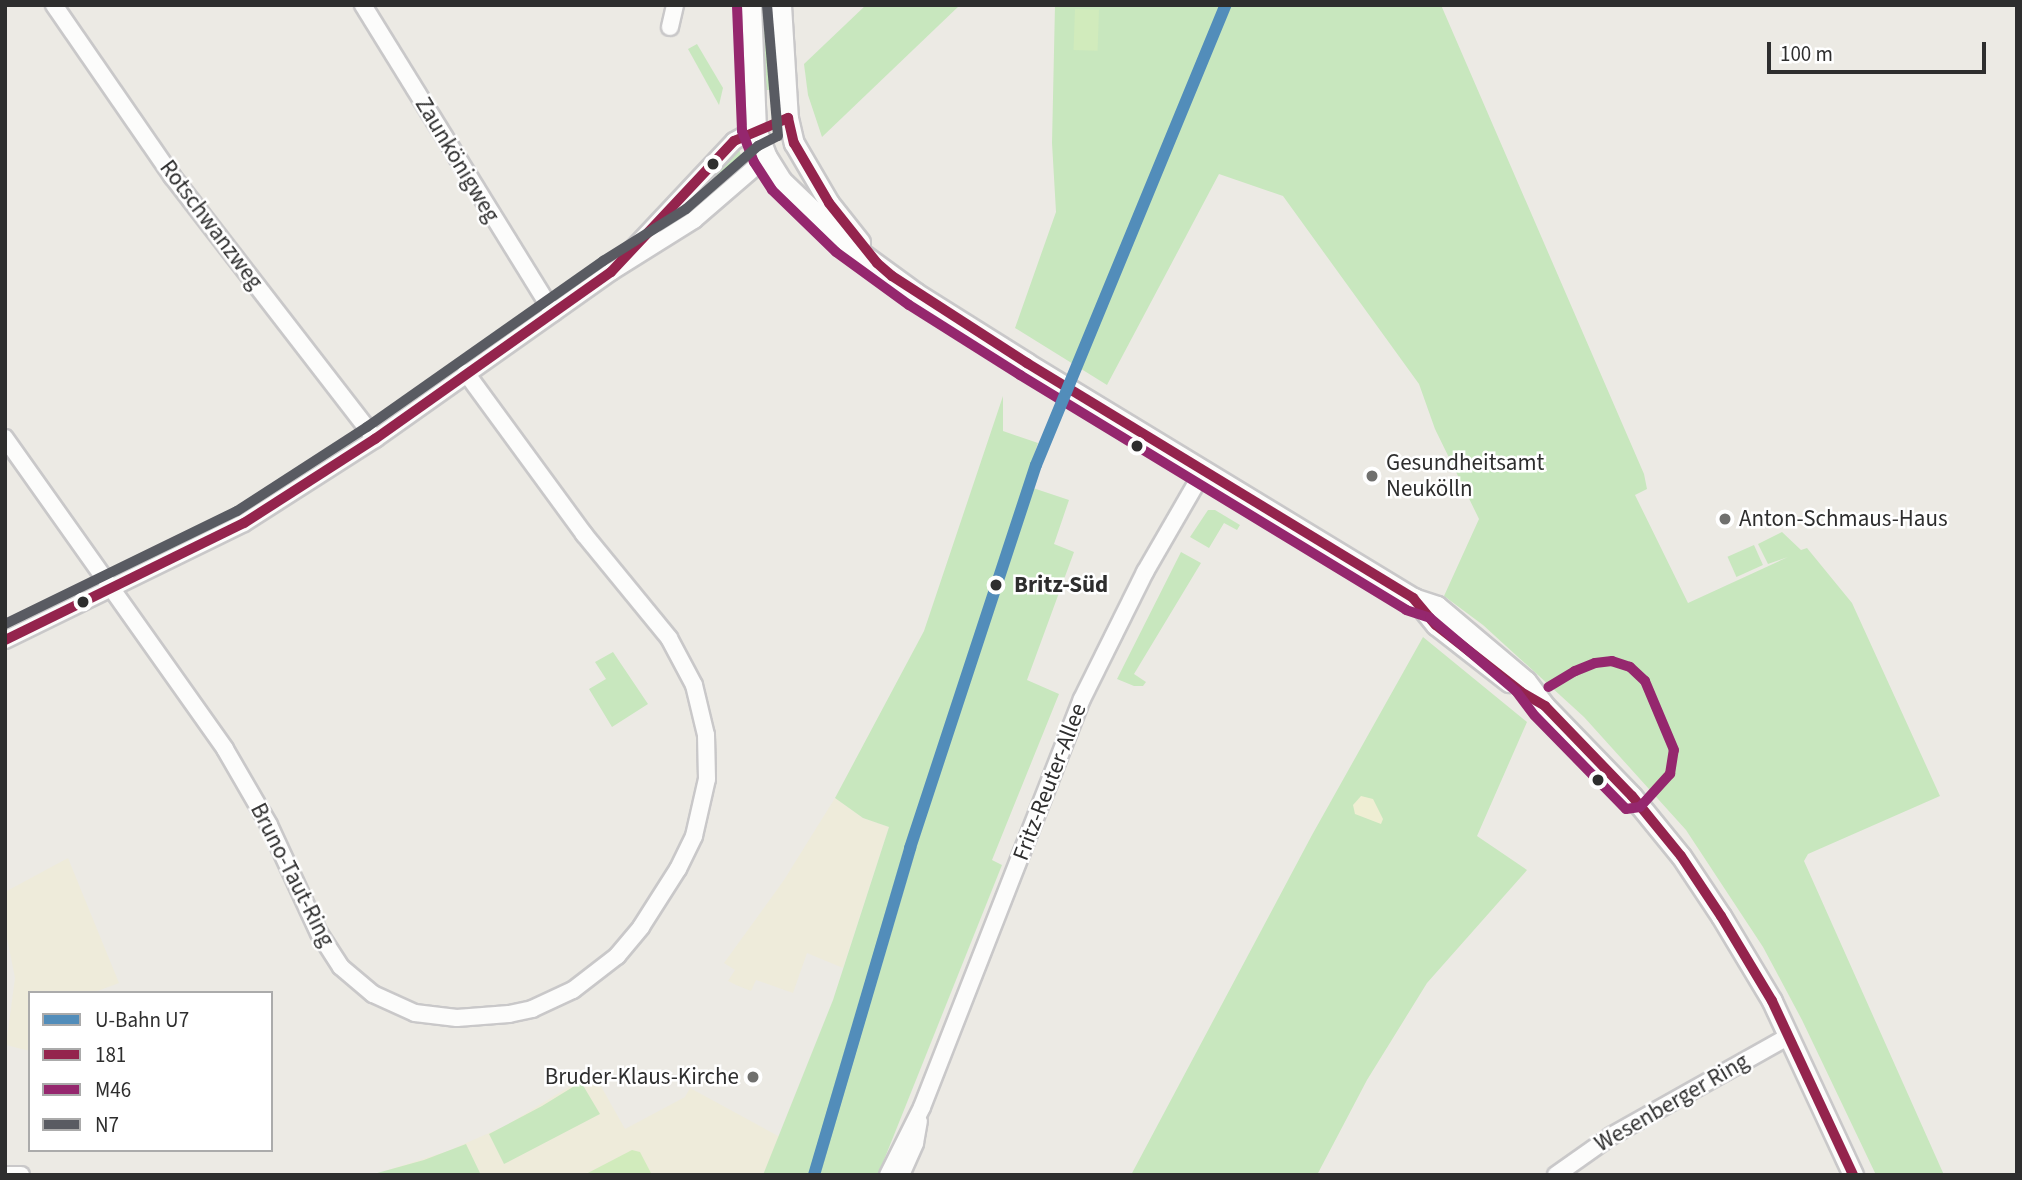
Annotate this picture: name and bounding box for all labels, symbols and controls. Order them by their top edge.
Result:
scale bar [1770,28,1989,72]
text: 100 m [1780,39,1833,69]
street label: Zaunkönigweg [409,92,505,228]
street label: Rotschwanzweg [153,155,269,295]
unlabelled marker [706,157,720,171]
unlabelled marker [1130,439,1144,453]
place label: Gesundheitsamt Neukölln [1386,449,1544,503]
marker: Gesundheitsamt Neukölln [1364,468,1380,484]
place label: Anton-Schmaus-Haus [1739,505,1948,533]
marker: Anton-Schmaus-Haus [1717,511,1733,527]
place label: Britz-Süd [1014,571,1108,599]
marker: Britz-Süd [984,573,1008,597]
unlabelled marker [76,595,90,609]
street label: Fritz-Reuter-Allee [1007,700,1093,864]
unlabelled marker [1591,773,1605,787]
street label: Bruno-Taut-Ring [244,799,340,951]
legend [28,991,273,1152]
text: U-Bahn U7 [95,1005,189,1035]
text: 181 [95,1040,126,1070]
street label: Wesenberger Ring [1590,1048,1754,1158]
place label: Bruder-Klaus-Kirche [545,1063,739,1091]
marker: Bruder-Klaus-Kirche [745,1069,761,1085]
text: M46 [95,1075,131,1105]
text: N7 [95,1110,119,1140]

